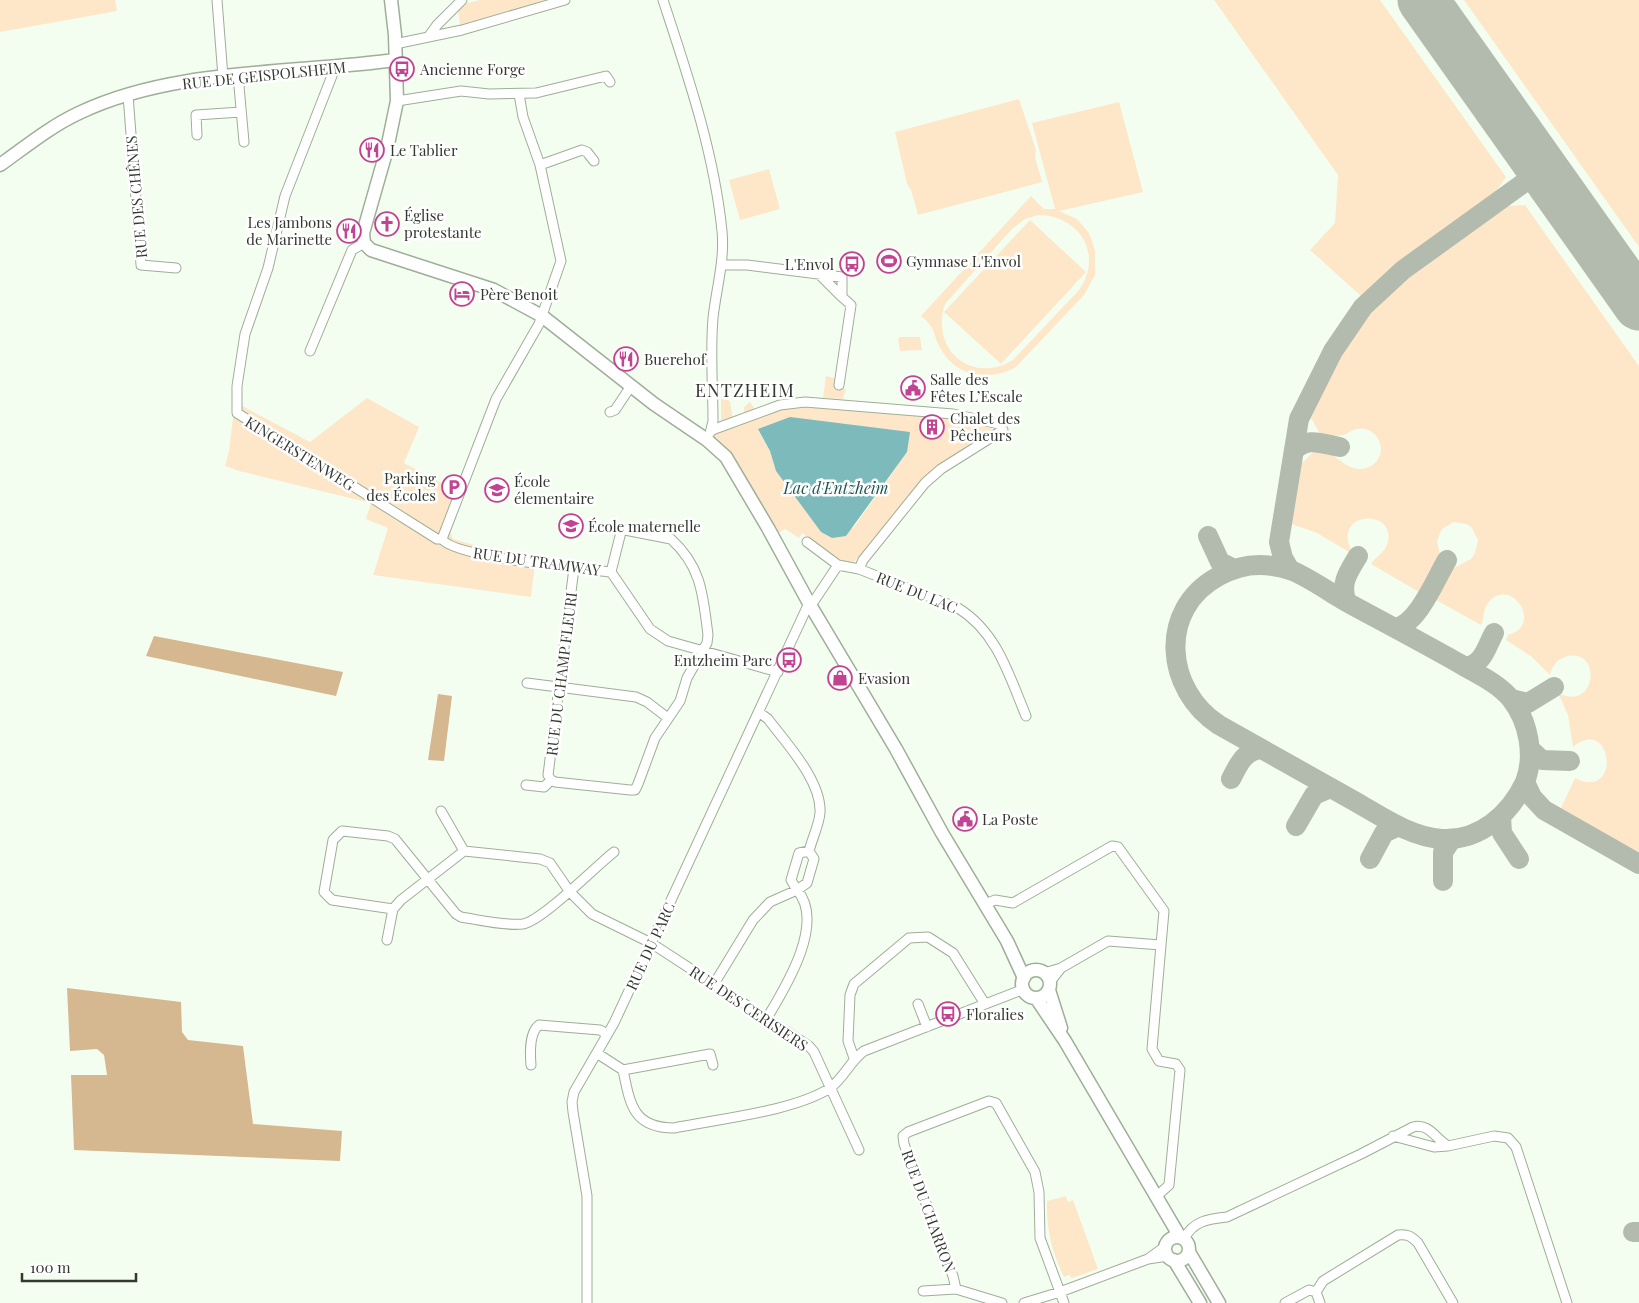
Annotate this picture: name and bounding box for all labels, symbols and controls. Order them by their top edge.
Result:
street label: RUE DE GEISPOLSHEIM [181,56,347,94]
bus stop icon: Ancienne Forge [389,56,415,82]
place label: Ancienne Forge [419,59,525,79]
street label: RUE DES CHÊNES [121,135,151,259]
restaurant icon: Le Tablier [359,137,385,163]
place label: Le Tablier [390,140,458,160]
place label: Église protestante [404,205,482,242]
church icon: Église protestante [374,211,400,237]
place label: Les Jambons de Marinette [246,212,332,249]
restaurant icon: Les Jambons de Marinette [336,218,362,244]
sports icon: Gymnase L'Envol [876,248,902,274]
bus stop icon: L'Envol [839,251,865,277]
place label: Gymnase L'Envol [906,251,1021,271]
place label: L'Envol [785,254,834,274]
hotel icon: Père Benoit [449,281,475,307]
place label: Père Benoit [480,284,558,304]
restaurant icon: Buerehof [613,346,639,372]
place label: Buerehof [644,349,707,369]
place label: Salle des Fêtes L’Escale [930,369,1023,406]
public building icon: Salle des Fêtes L’Escale [900,375,926,401]
district label: ENTZHEIM [695,378,795,402]
place label: Chalet des Pêcheurs [950,408,1020,445]
street label: KINGERSTENWEG [242,411,359,495]
building icon: Chalet des Pêcheurs [919,414,945,440]
place label: Parking des Écoles [366,468,436,505]
place label: École élementaire [514,471,594,508]
parking icon: Parking des Écoles [441,474,467,500]
school or university icon: École élementaire [484,477,510,503]
water label: Lac d'Entzheim [782,477,889,498]
school or university icon: École maternelle [558,513,584,539]
place label: École maternelle [588,516,701,536]
street label: RUE DU TRAMWAY [472,542,602,580]
street label: RUE DU LAC [873,567,961,617]
street label: RUE DU CHAMP FLEURI [541,591,581,757]
bus stop icon: Entzheim Parc [776,647,802,673]
place label: Entzheim Parc [674,650,772,670]
shop icon: Evasion [827,665,853,691]
place label: Evasion [858,668,910,688]
public building icon: La Poste [952,806,978,832]
place label: La Poste [982,809,1038,829]
street label: RUE DU PARC [621,899,679,993]
street label: RUE DES CERISIERS [686,961,812,1055]
bus stop icon: Floralies [935,1001,961,1027]
place label: Floralies [966,1004,1024,1024]
street label: RUE DU CHARRON [897,1147,961,1276]
scale bar [22,1250,136,1282]
text: 100 m [30,1257,71,1277]

